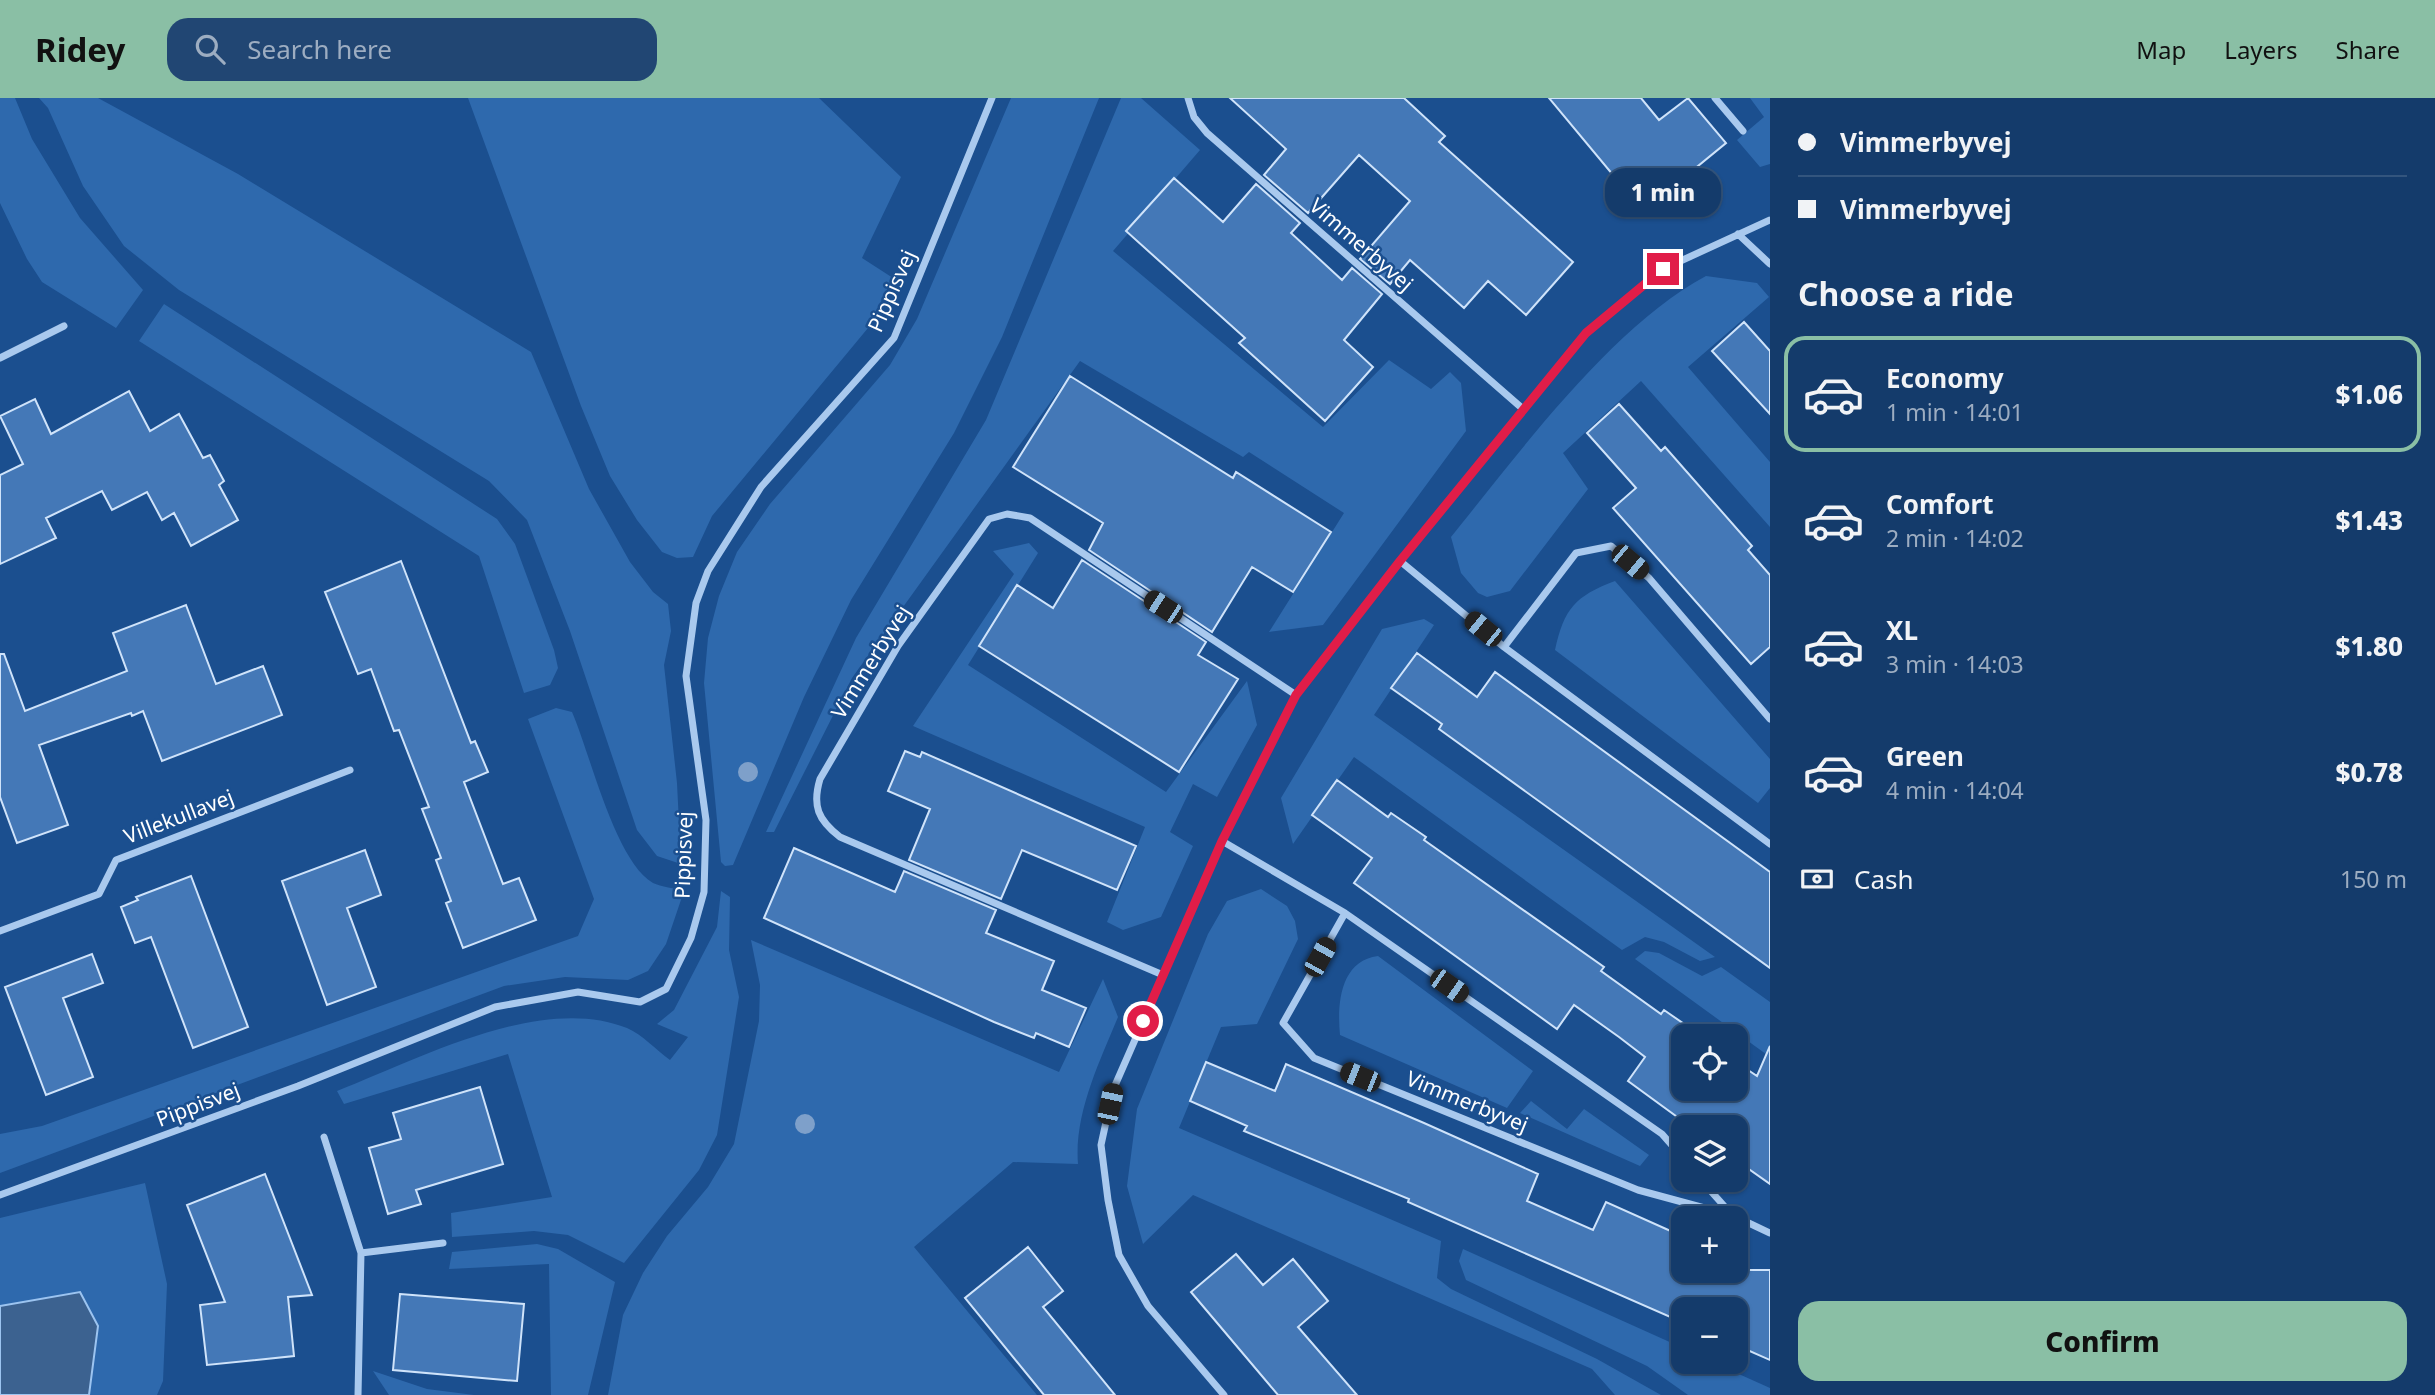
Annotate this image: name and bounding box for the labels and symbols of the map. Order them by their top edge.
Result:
callout: 1 min [1605,167,1721,216]
street label: Vimmerbyvej [1304,191,1420,297]
street label: Pippisvej [861,245,922,336]
route end [1647,253,1679,285]
car [1608,540,1653,584]
car [1140,587,1187,627]
street label: Vimmerbyvej [824,599,916,724]
car [1461,608,1506,650]
street label: Villekullavej [120,782,238,850]
street label: Pippisvej [667,811,699,899]
car [1301,934,1340,980]
car [1426,965,1473,1007]
route start [1127,1005,1159,1037]
car [1337,1059,1384,1095]
street label: Vimmerbyvej [1402,1064,1532,1138]
street label: Pippisvej [152,1075,243,1133]
car [1096,1081,1125,1127]

